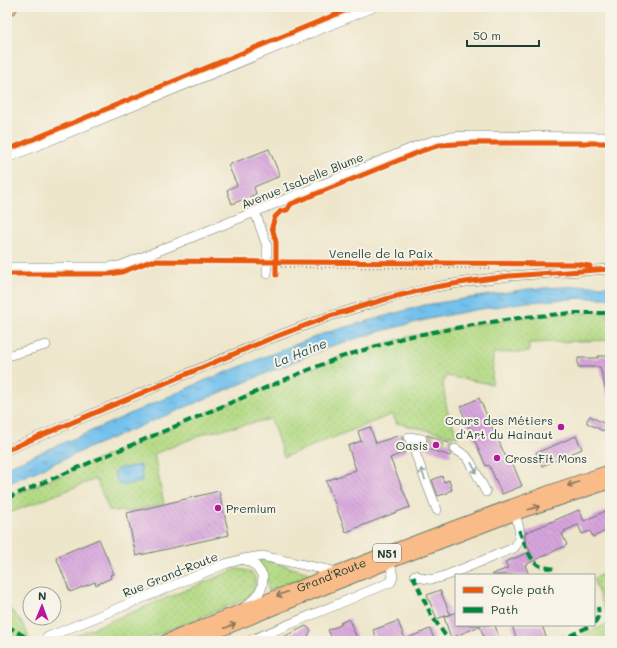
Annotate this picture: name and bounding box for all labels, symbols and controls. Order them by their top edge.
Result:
scale bar [467,22,539,48]
text: 50 m [473,27,501,43]
street label: Avenue Isabelle Blume [239,148,365,212]
street label: Venelle de la Paix [329,245,433,261]
water label: La Haine [271,334,329,370]
place label: Cours des Métiers d'Art du Hainaut [445,412,553,442]
marker: Cours des Métiers d'Art du Hainaut [556,422,566,432]
place label: Oasis [396,437,428,453]
marker: Oasis [431,440,441,450]
place label: CrossFit Mons [505,450,587,466]
marker: CrossFit Mons [492,453,502,463]
one-way arrow [470,461,478,473]
one-way arrow [419,468,427,480]
one-way arrow [567,481,580,488]
place label: Premium [226,500,276,516]
marker: Premium [213,503,223,513]
one-way arrow [527,504,540,511]
road number: N51 [373,544,401,562]
street label: Rue Grand-Route [120,548,220,600]
street label: Grand'Route [294,554,368,596]
legend [455,574,595,626]
text: Cycle path [491,581,554,597]
north arrow [22,586,62,626]
text: N [38,588,46,603]
one-way arrow [276,591,288,599]
text: Path [491,601,518,617]
one-way arrow [223,622,235,630]

